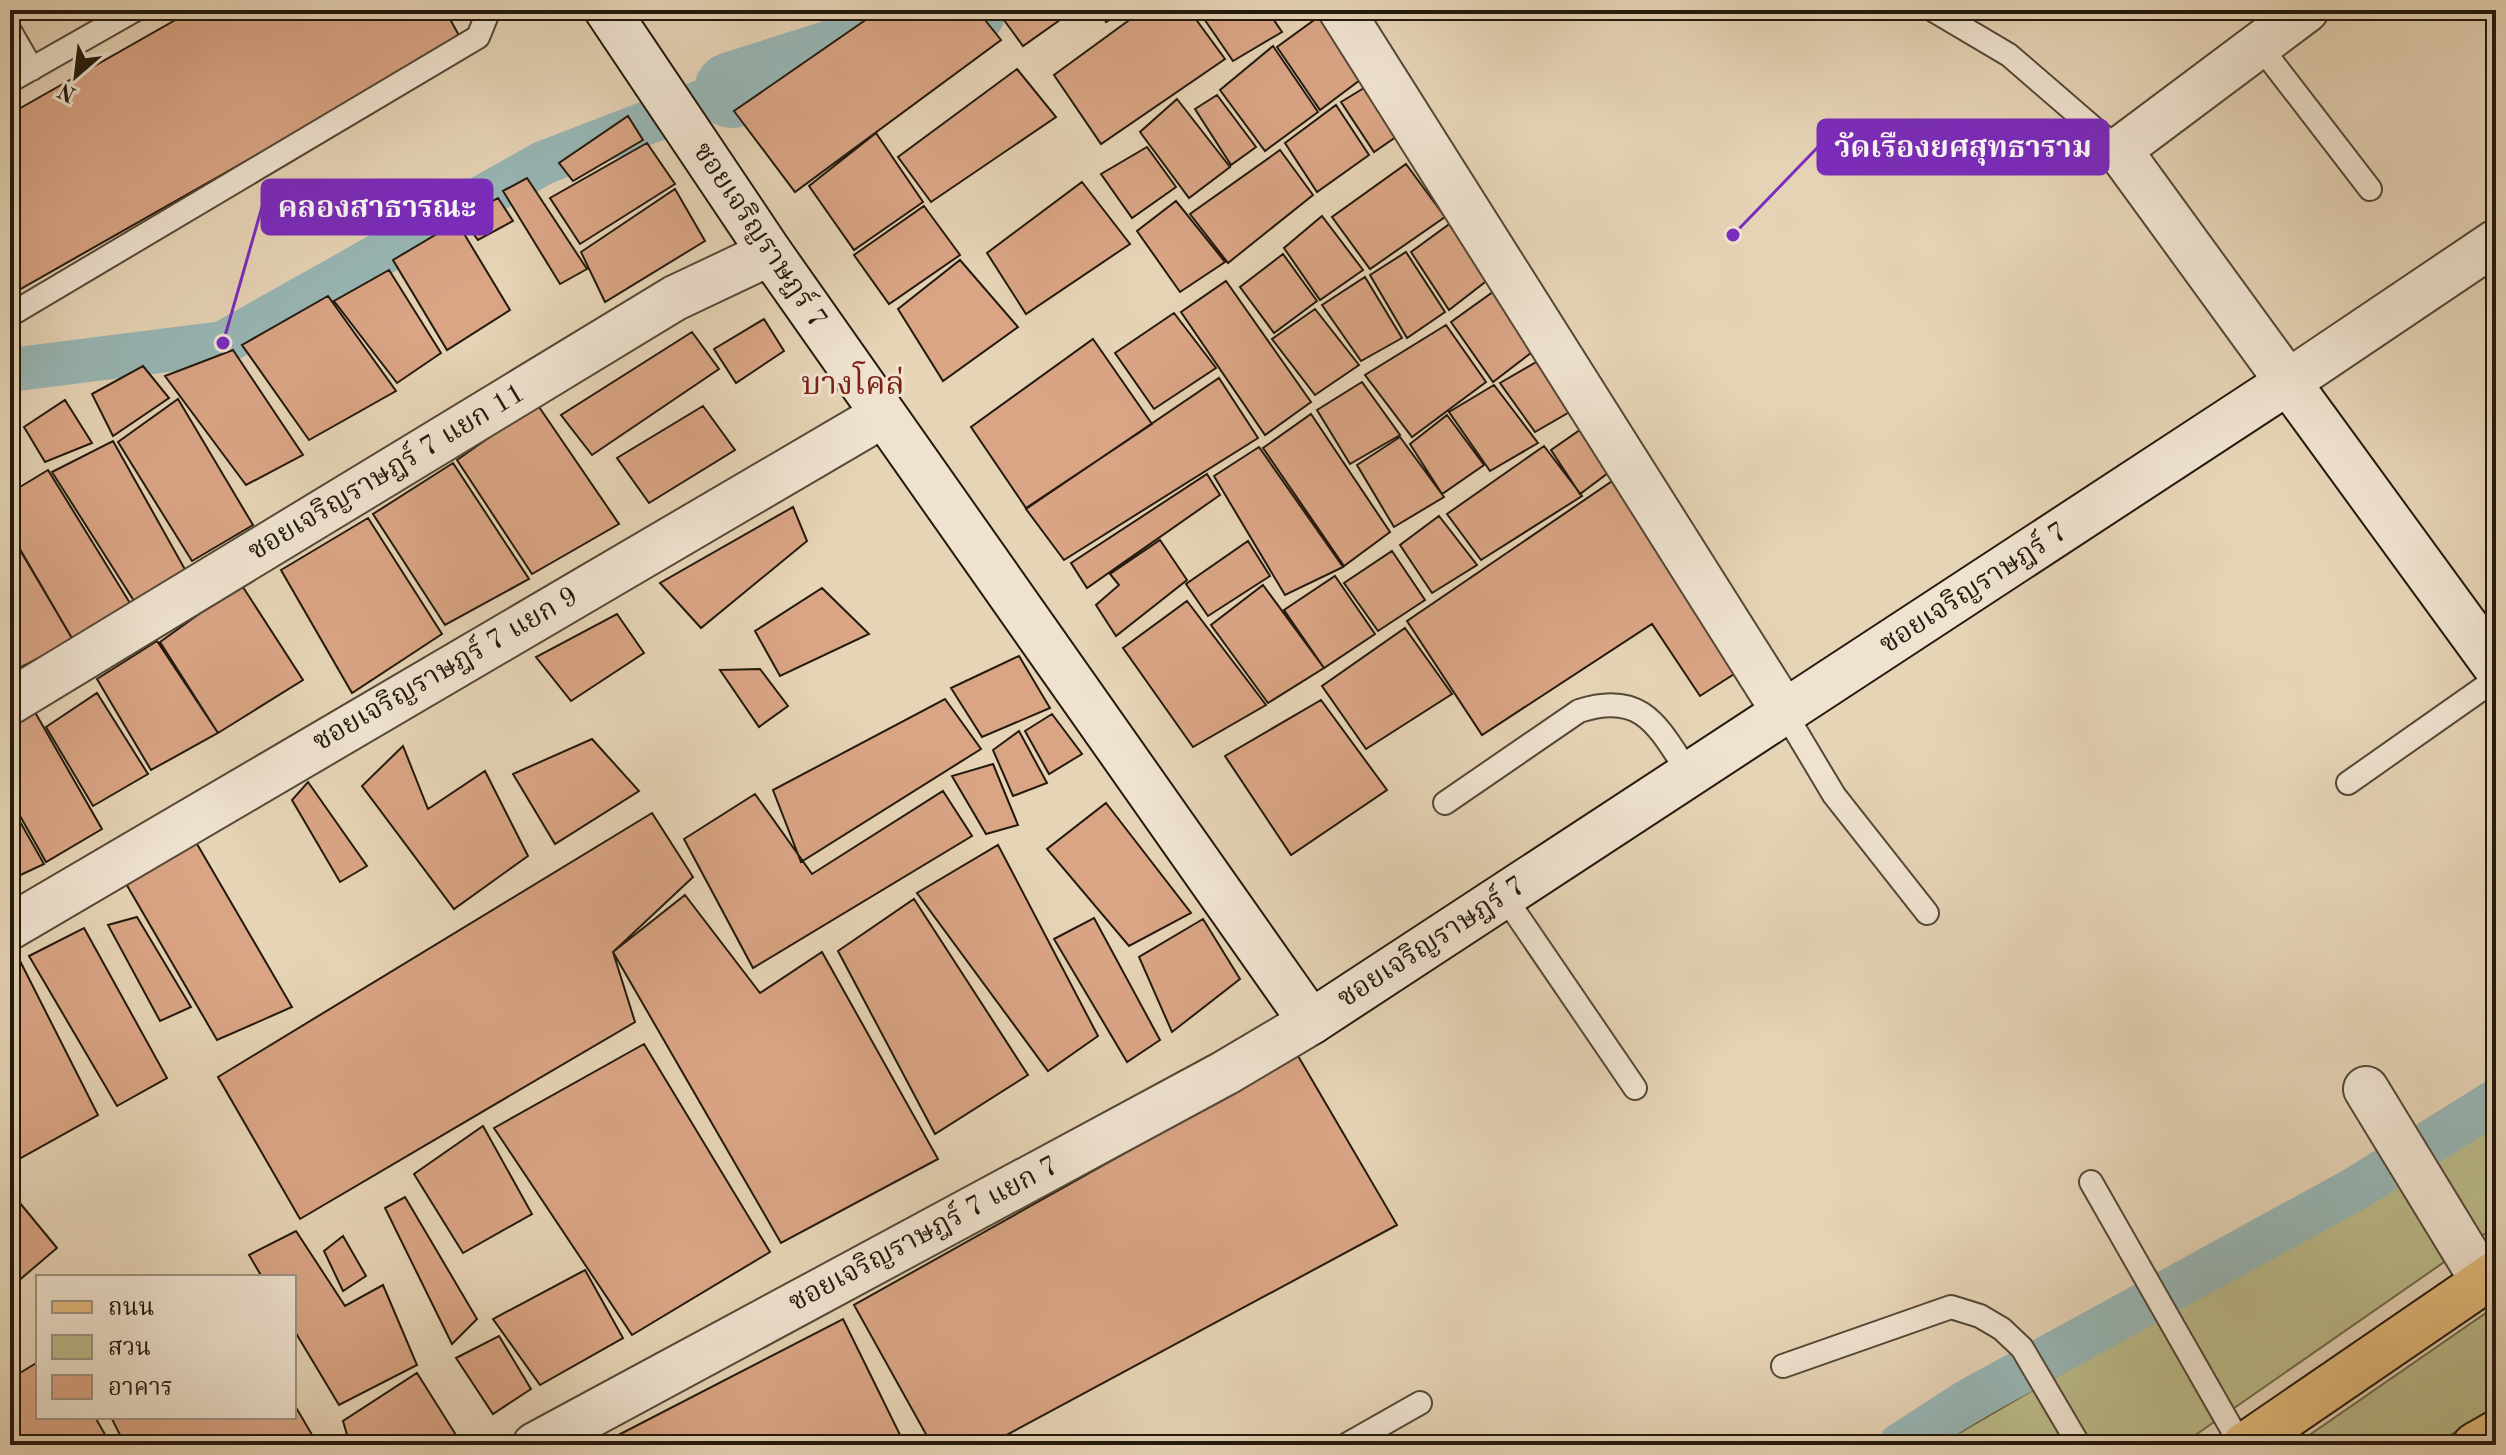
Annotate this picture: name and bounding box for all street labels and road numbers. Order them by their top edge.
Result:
street label: ซอยเจริญราษฎร์ 7 [687,135,835,334]
street label: ซอยเจริญราษฎร์ 7 แยก 11 [241,375,530,567]
street label: ซอยเจริญราษฎร์ 7 [1873,514,2073,660]
street label: ซอยเจริญราษฎร์ 7 แยก 9 [306,578,583,757]
street label: ซอยเจริญราษฎร์ 7 [1331,868,1531,1014]
street label: ซอยเจริญราษฎร์ 7 แยก 7 [782,1148,1063,1318]

